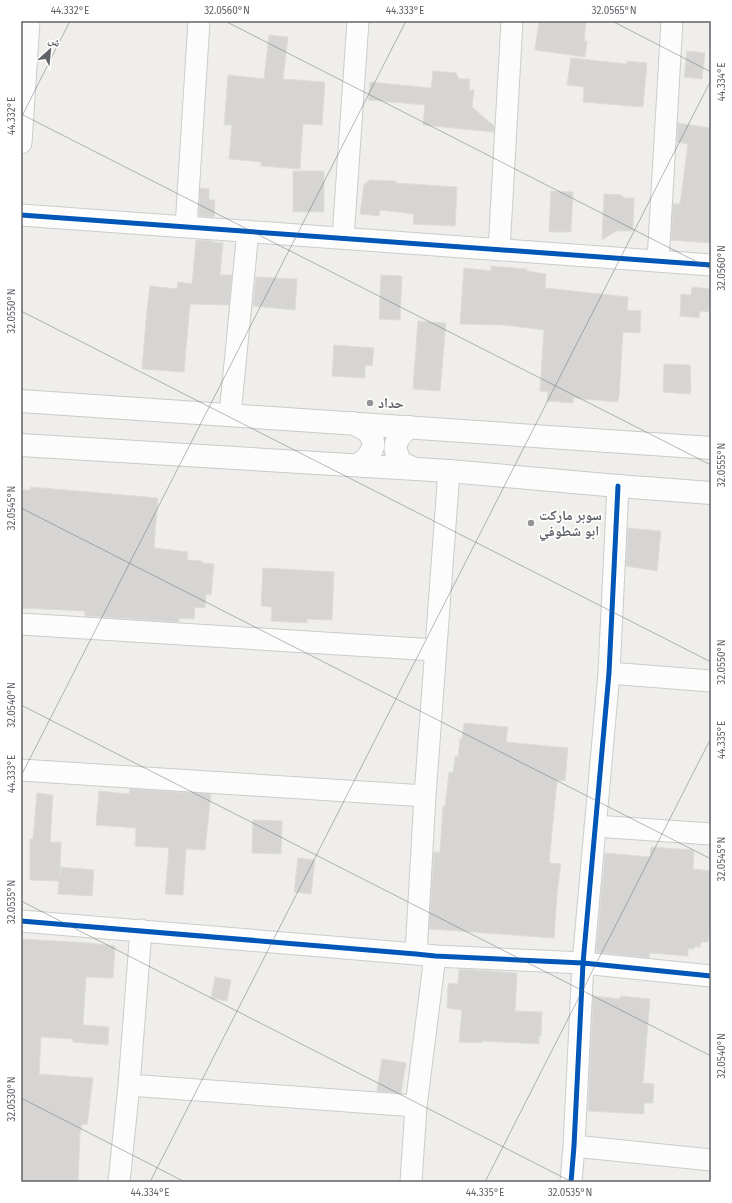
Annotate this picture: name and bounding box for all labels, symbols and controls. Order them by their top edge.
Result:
text: 44.332°E [51,5,89,17]
text: 32.0560°N [204,5,250,17]
text: 44.333°E [386,5,424,17]
text: 32.0565°N [592,5,636,17]
north arrow [30,30,70,70]
text: ش [46,33,63,51]
text: 44.334°E [716,63,728,101]
text: 44.332°E [6,97,18,135]
text: 32.0560°N [716,245,728,291]
text: 32.0550°N [6,288,18,334]
place label: حداد [378,395,404,412]
marker: حداد [365,398,375,408]
text: 32.0555°N [716,443,728,487]
text: 32.0545°N [6,486,18,530]
place label: سوبر ماركت ابو شطوفي [539,507,602,542]
marker: سوبر ماركت ابو شطوفي [526,518,536,528]
text: 32.0550°N [716,639,728,685]
text: 32.0540°N [6,682,18,728]
text: 44.335°E [716,721,728,759]
text: 44.333°E [6,755,18,793]
text: 32.0545°N [716,837,728,881]
text: 32.0535°N [6,880,18,924]
text: 32.0540°N [716,1033,728,1079]
text: 32.0530°N [6,1076,18,1122]
text: 44.334°E [131,1187,169,1199]
text: 44.335°E [466,1187,504,1199]
text: 32.0535°N [548,1187,592,1199]

